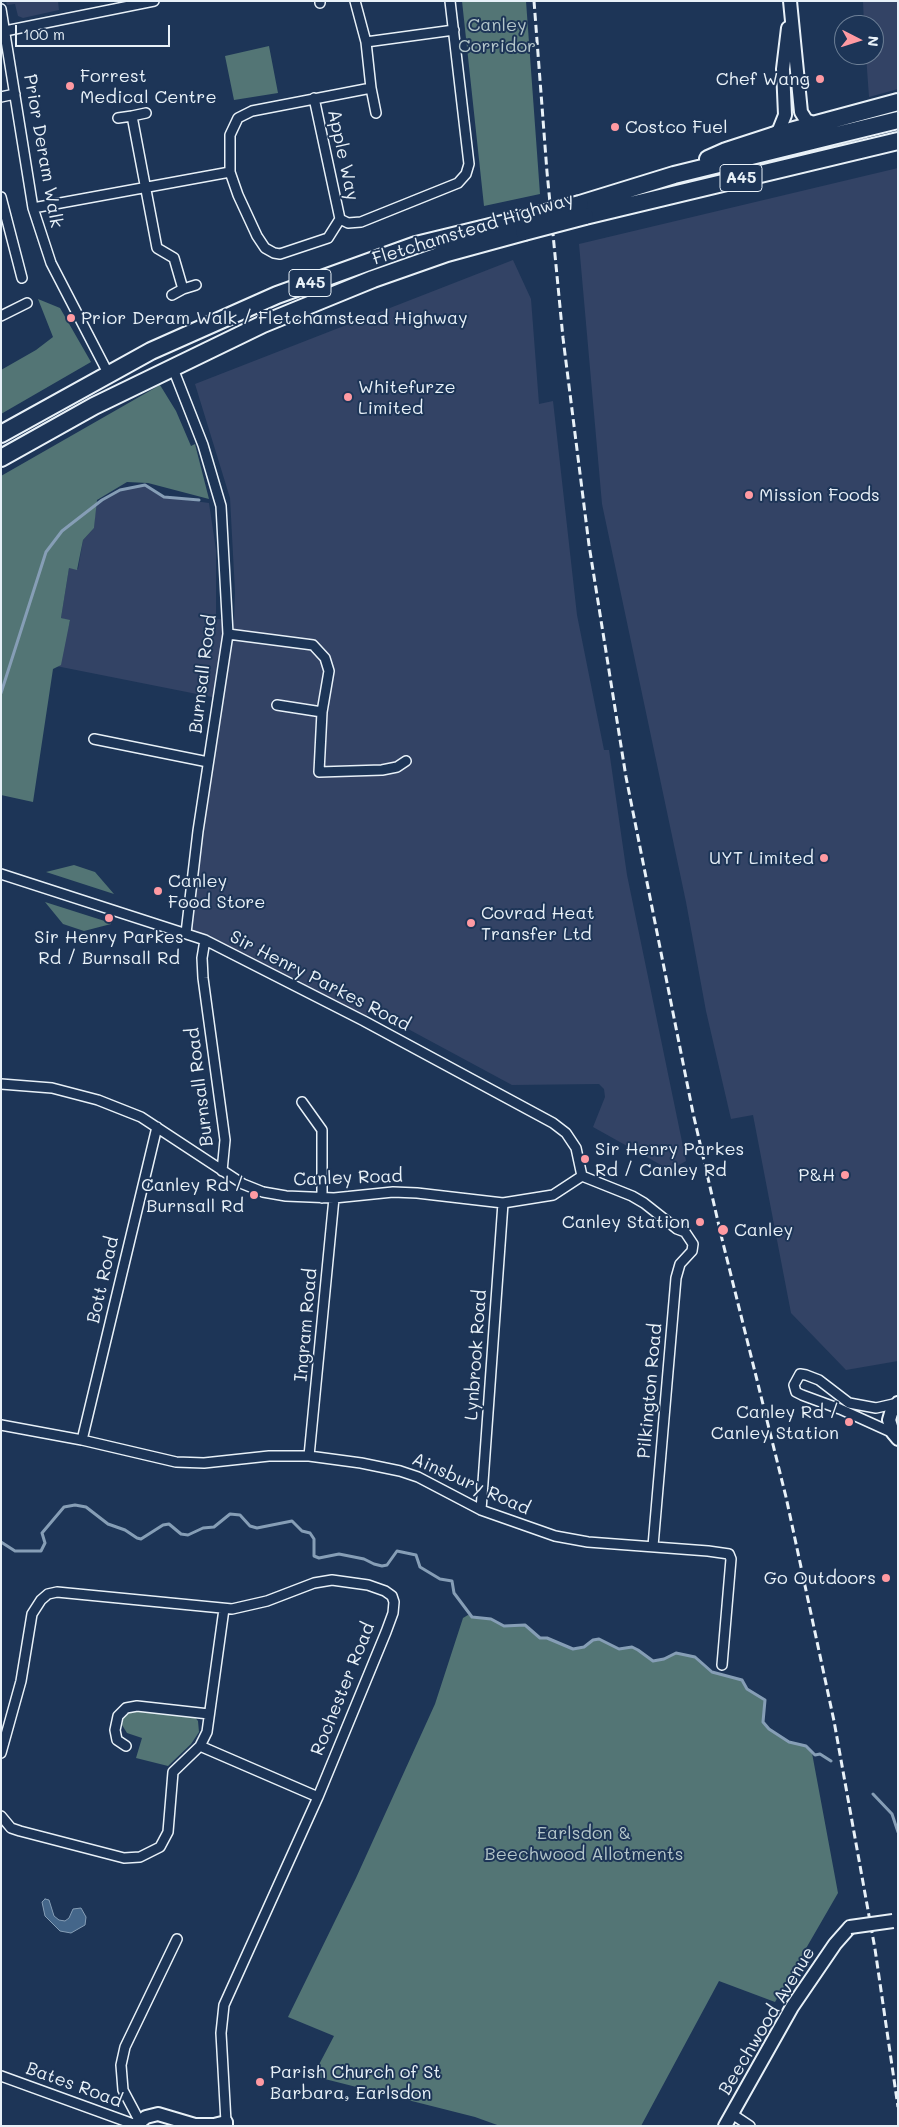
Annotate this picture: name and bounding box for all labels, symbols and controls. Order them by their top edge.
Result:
park label: Canley Corridor [458,14,536,56]
scale bar [18,15,172,47]
north arrow [834,15,884,65]
text: 100 m [23,24,65,44]
text: N [864,35,883,47]
place label: Forrest Medical Centre [80,65,217,108]
place label: Chef Wang [716,68,810,90]
street label: Prior Deram Walk [19,72,67,230]
marker: Chef Wang [814,73,826,85]
marker: Forrest Medical Centre [64,80,76,92]
street label: Apple Way [323,108,363,202]
place label: Costco Fuel [625,116,728,138]
marker: Costco Fuel [609,121,621,133]
road number: A45 [720,164,762,192]
street label: Fletchamstead Highway [370,188,576,270]
road number: A45 [289,270,331,296]
place label: Prior Deram Walk / Fletchamstead Highway [81,307,468,329]
marker: Prior Deram Walk / Fletchamstead Highway [65,312,77,324]
place label: Whitefurze Limited [358,376,456,418]
marker: Whitefurze Limited [342,391,354,403]
place label: Mission Foods [759,484,880,506]
marker: Mission Foods [743,489,755,501]
street label: Burnsall Road [185,613,221,735]
place label: UYT Limited [709,847,814,869]
marker: UYT Limited [818,852,830,864]
place label: Canley Food Store [168,870,265,912]
marker: Canley Food Store [152,885,164,897]
place label: Covrad Heat Transfer Ltd [481,902,595,944]
marker: Sir Henry Parkes Rd / Burnsall Rd [103,912,115,924]
marker: Covrad Heat Transfer Ltd [465,917,477,929]
place label: Sir Henry Parkes Rd / Burnsall Rd [34,926,184,969]
street label: Sir Henry Parkes Road [226,926,414,1036]
street label: Burnsall Road [182,1026,218,1148]
place label: Sir Henry Parkes Rd / Canley Rd [595,1138,744,1180]
marker: Sir Henry Parkes Rd / Canley Rd [579,1153,591,1165]
place label: P&H [798,1164,835,1186]
street label: Canley Road [293,1165,403,1191]
marker: P&H [839,1169,851,1181]
place label: Canley Rd / Burnsall Rd [141,1174,244,1216]
marker: Canley Rd / Burnsall Rd [248,1189,260,1201]
place label: Canley Station [562,1211,690,1233]
marker: Canley Station [694,1216,706,1228]
place label: Canley [734,1219,793,1241]
marker: Canley [716,1223,730,1237]
street label: Bott Road [83,1235,123,1325]
street label: Ingram Road [290,1268,322,1382]
street label: Lynbrook Road [461,1289,491,1421]
street label: Pilkington Road [633,1322,667,1460]
place label: Canley Rd / Canley Station [711,1401,839,1444]
marker: Canley Rd / Canley Station [843,1416,855,1428]
street label: Ainsbury Road [409,1448,533,1520]
place label: Go Outdoors [764,1567,876,1589]
marker: Go Outdoors [880,1572,892,1584]
street label: Rochester Road [306,1619,380,1759]
park label: Earlsdon & Beechwood Allotments [485,1822,683,1865]
street label: Beechwood Avenue [714,1943,820,2099]
street label: Bates Road [23,2058,125,2112]
place label: Parish Church of St Barbara, Earlsdon [270,2061,441,2104]
marker: Parish Church of St Barbara, Earlsdon [254,2076,266,2088]

